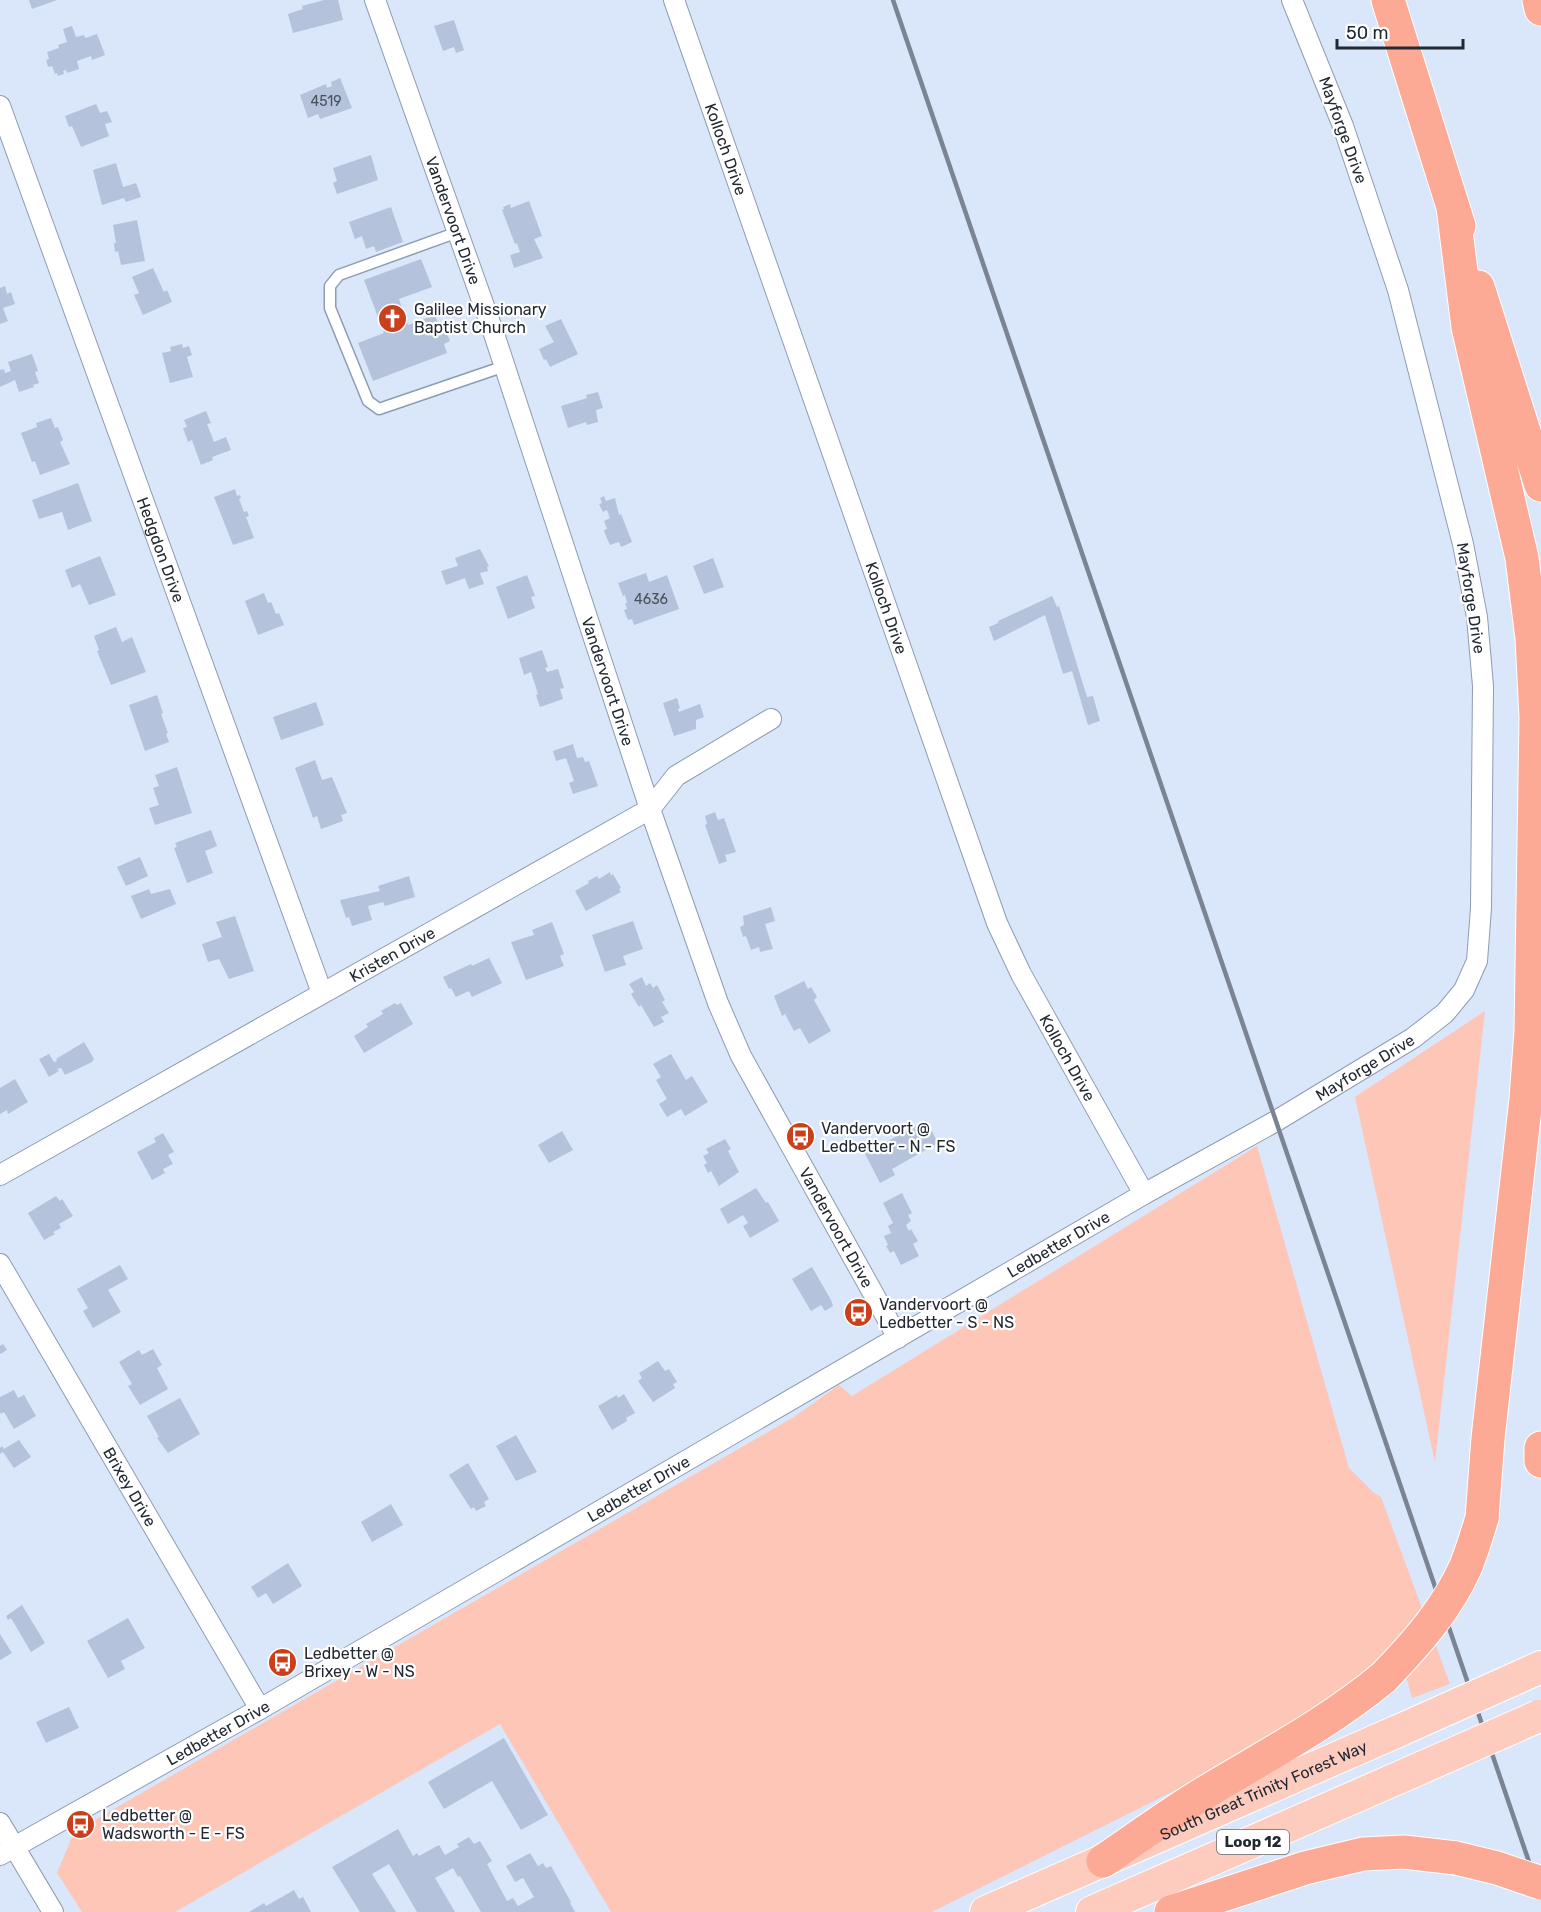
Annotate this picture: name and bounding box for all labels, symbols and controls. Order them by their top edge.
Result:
scale bar [1337,12,1463,50]
text: 50 m [1346,22,1389,44]
street label: Mayforge Drive [1315,74,1371,186]
house number: 4519 [310,93,342,110]
street label: Kolloch Drive [701,101,751,198]
street label: Vandervoort Drive [422,154,485,287]
place label: Galilee Missionary Baptist Church [414,300,547,337]
church icon: Galilee Missionary Baptist Church [377,302,409,334]
street label: Hedgdon Drive [133,495,189,605]
street label: Mayforge Drive [1453,541,1489,655]
street label: Kolloch Drive [862,559,912,657]
house number: 4636 [634,591,668,608]
street label: Vandervoort Drive [578,614,638,748]
street label: Kristen Drive [346,923,438,986]
street label: Kolloch Drive [1036,1011,1100,1104]
street label: Mayforge Drive [1312,1030,1418,1104]
place label: Vandervoort @ Ledbetter - N - FS [821,1119,955,1156]
bus stop icon: Vandervoort @ Ledbetter - N - FS [784,1121,816,1153]
street label: Vandervoort Drive [795,1164,877,1291]
street label: Ledbetter Drive [1004,1207,1113,1281]
place label: Vandervoort @ Ledbetter - S - NS [879,1295,1014,1332]
bus stop icon: Vandervoort @ Ledbetter - S - NS [842,1297,874,1329]
street label: Brixey Drive [100,1444,161,1530]
street label: Ledbetter Drive [584,1451,693,1526]
place label: Ledbetter @ Brixey - W - NS [304,1644,415,1681]
bus stop icon: Ledbetter @ Brixey - W - NS [267,1646,299,1678]
street label: Ledbetter Drive [163,1696,273,1769]
street label: South Great Trinity Forest Way [1157,1736,1370,1844]
place label: Ledbetter @ Wadsworth - E - FS [102,1806,245,1843]
bus stop icon: Ledbetter @ Wadsworth - E - FS [65,1808,97,1840]
road number: Loop 12 [1217,1830,1289,1854]

